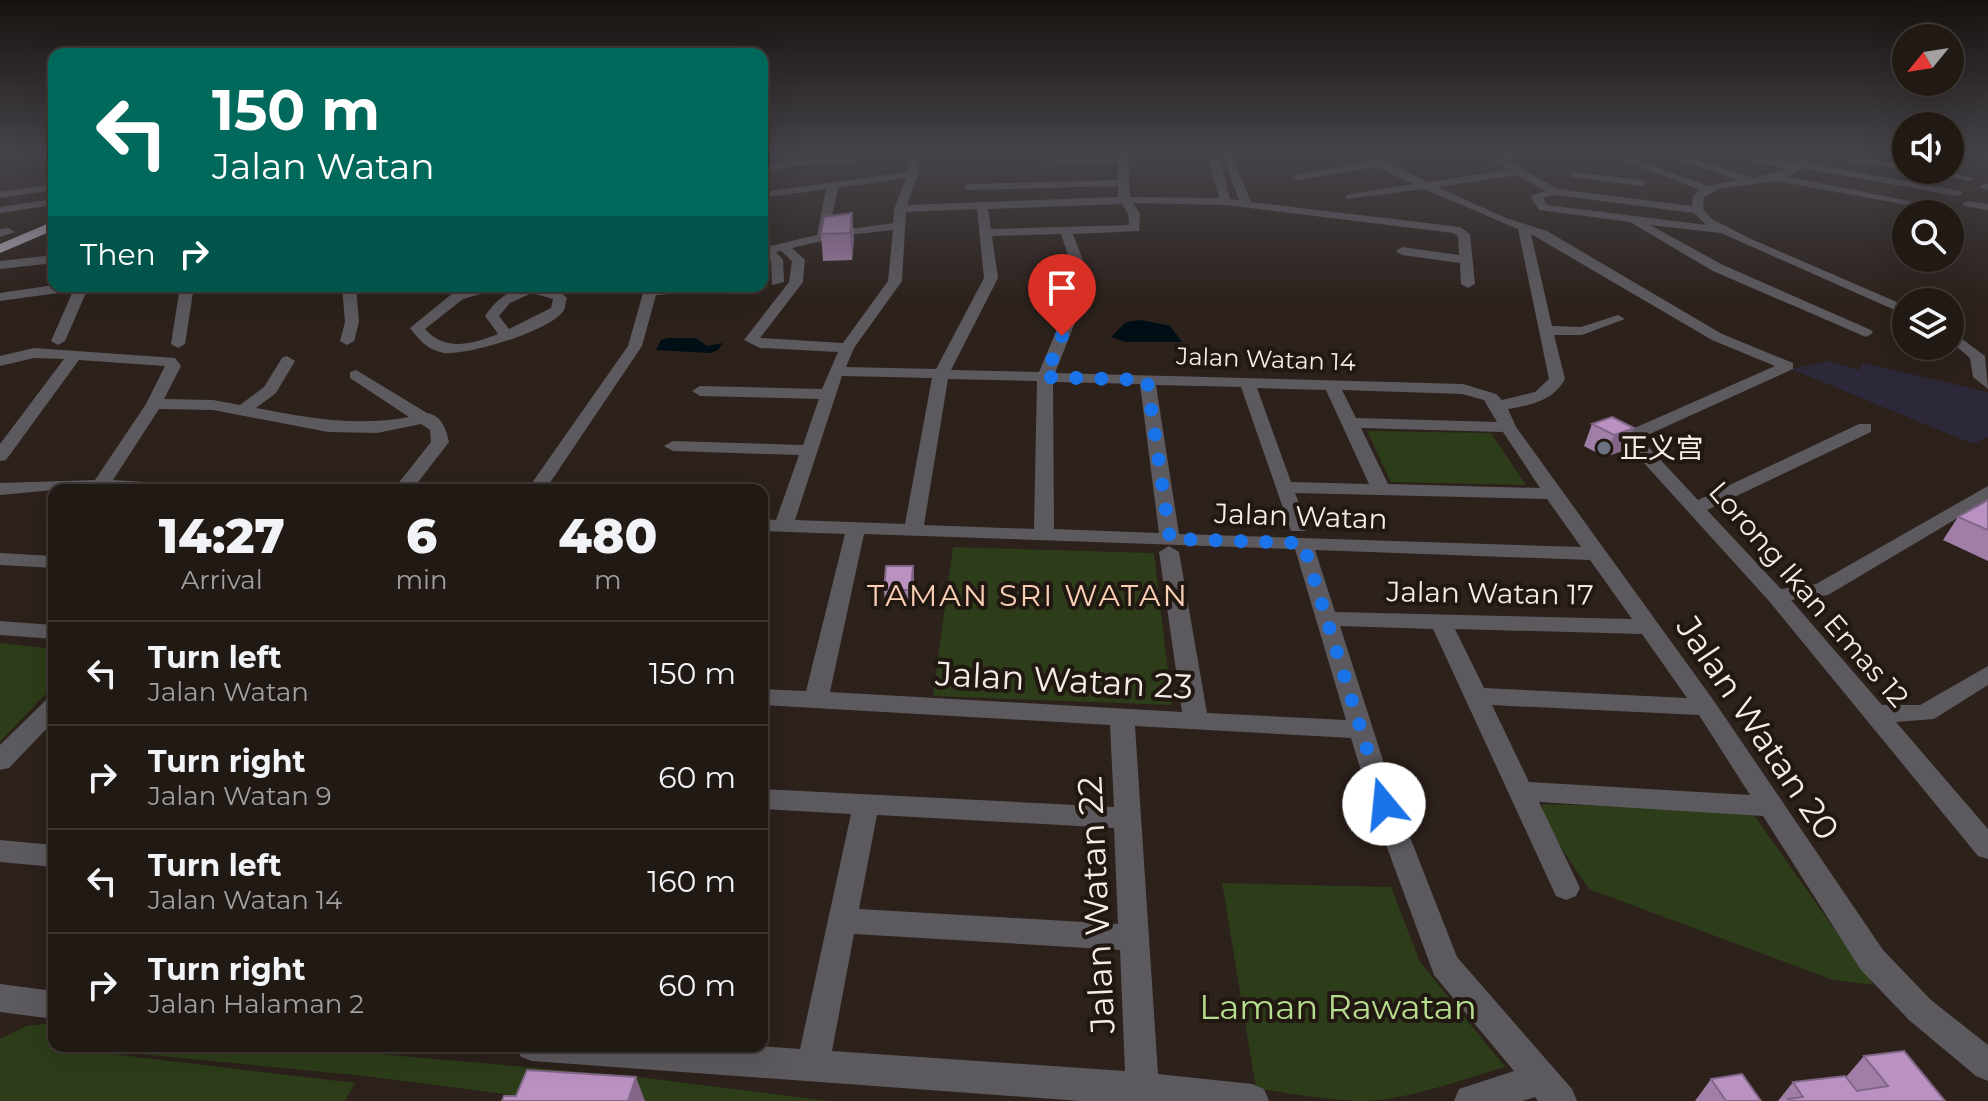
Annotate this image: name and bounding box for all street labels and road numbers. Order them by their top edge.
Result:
street label: Jalan Watan 14 [1175,341,1356,377]
street label: Lorong Ikan Emas 12 [1702,474,1916,714]
street label: Jalan Watan [1213,496,1388,536]
street label: Jalan Watan 17 [1385,574,1594,612]
street label: Jalan Watan 20 [1667,607,1848,848]
street label: Jalan Watan 23 [933,652,1194,708]
street label: Jalan Watan 22 [1068,775,1124,1036]

